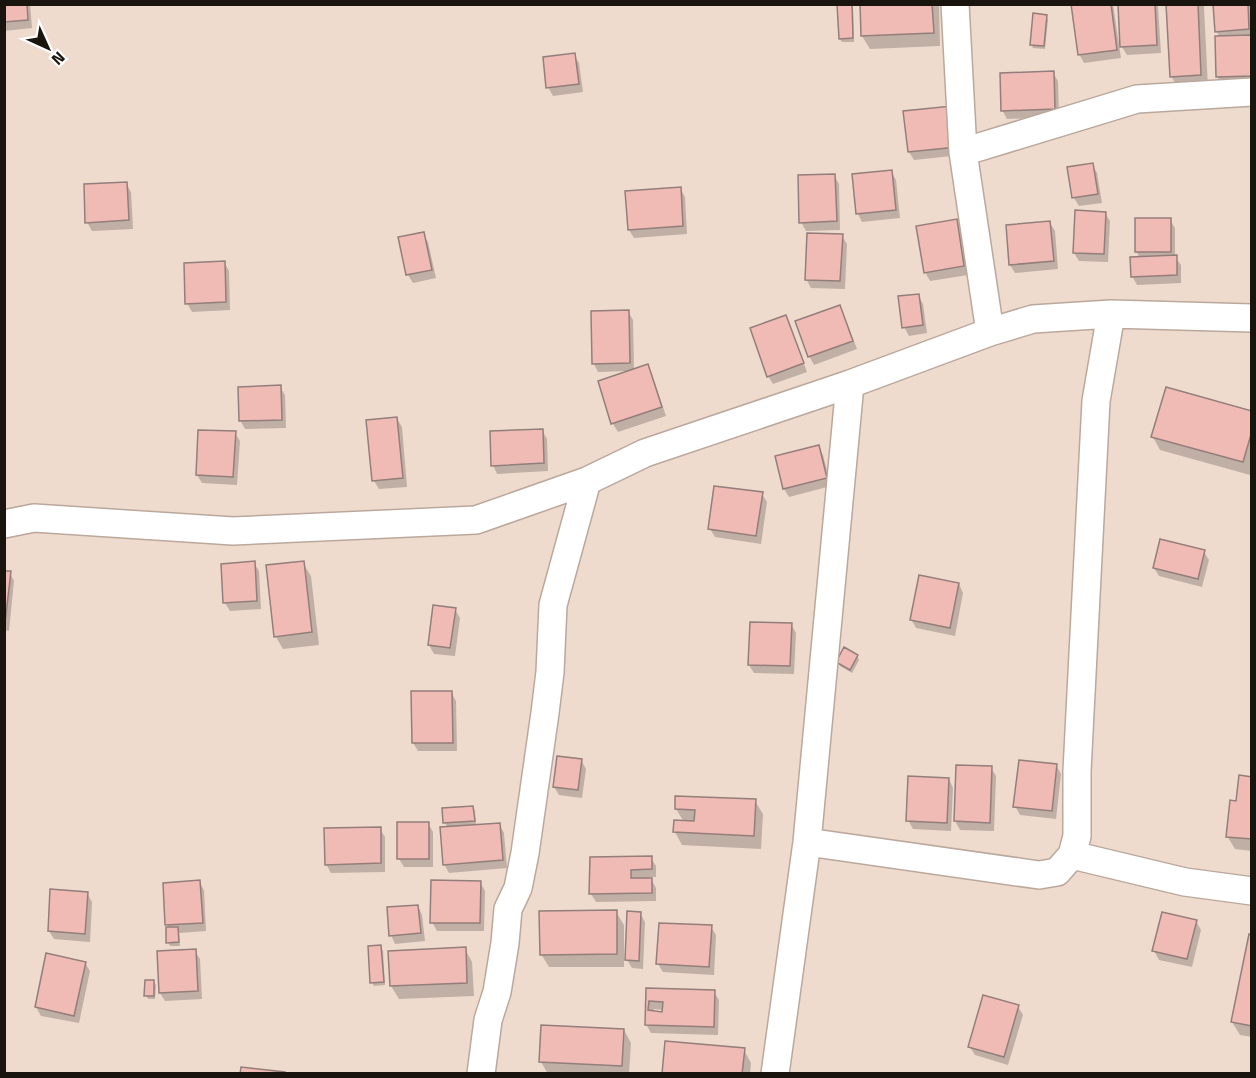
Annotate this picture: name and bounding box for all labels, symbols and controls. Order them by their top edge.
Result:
north arrow [18,18,78,78]
text: N [46,46,71,71]

